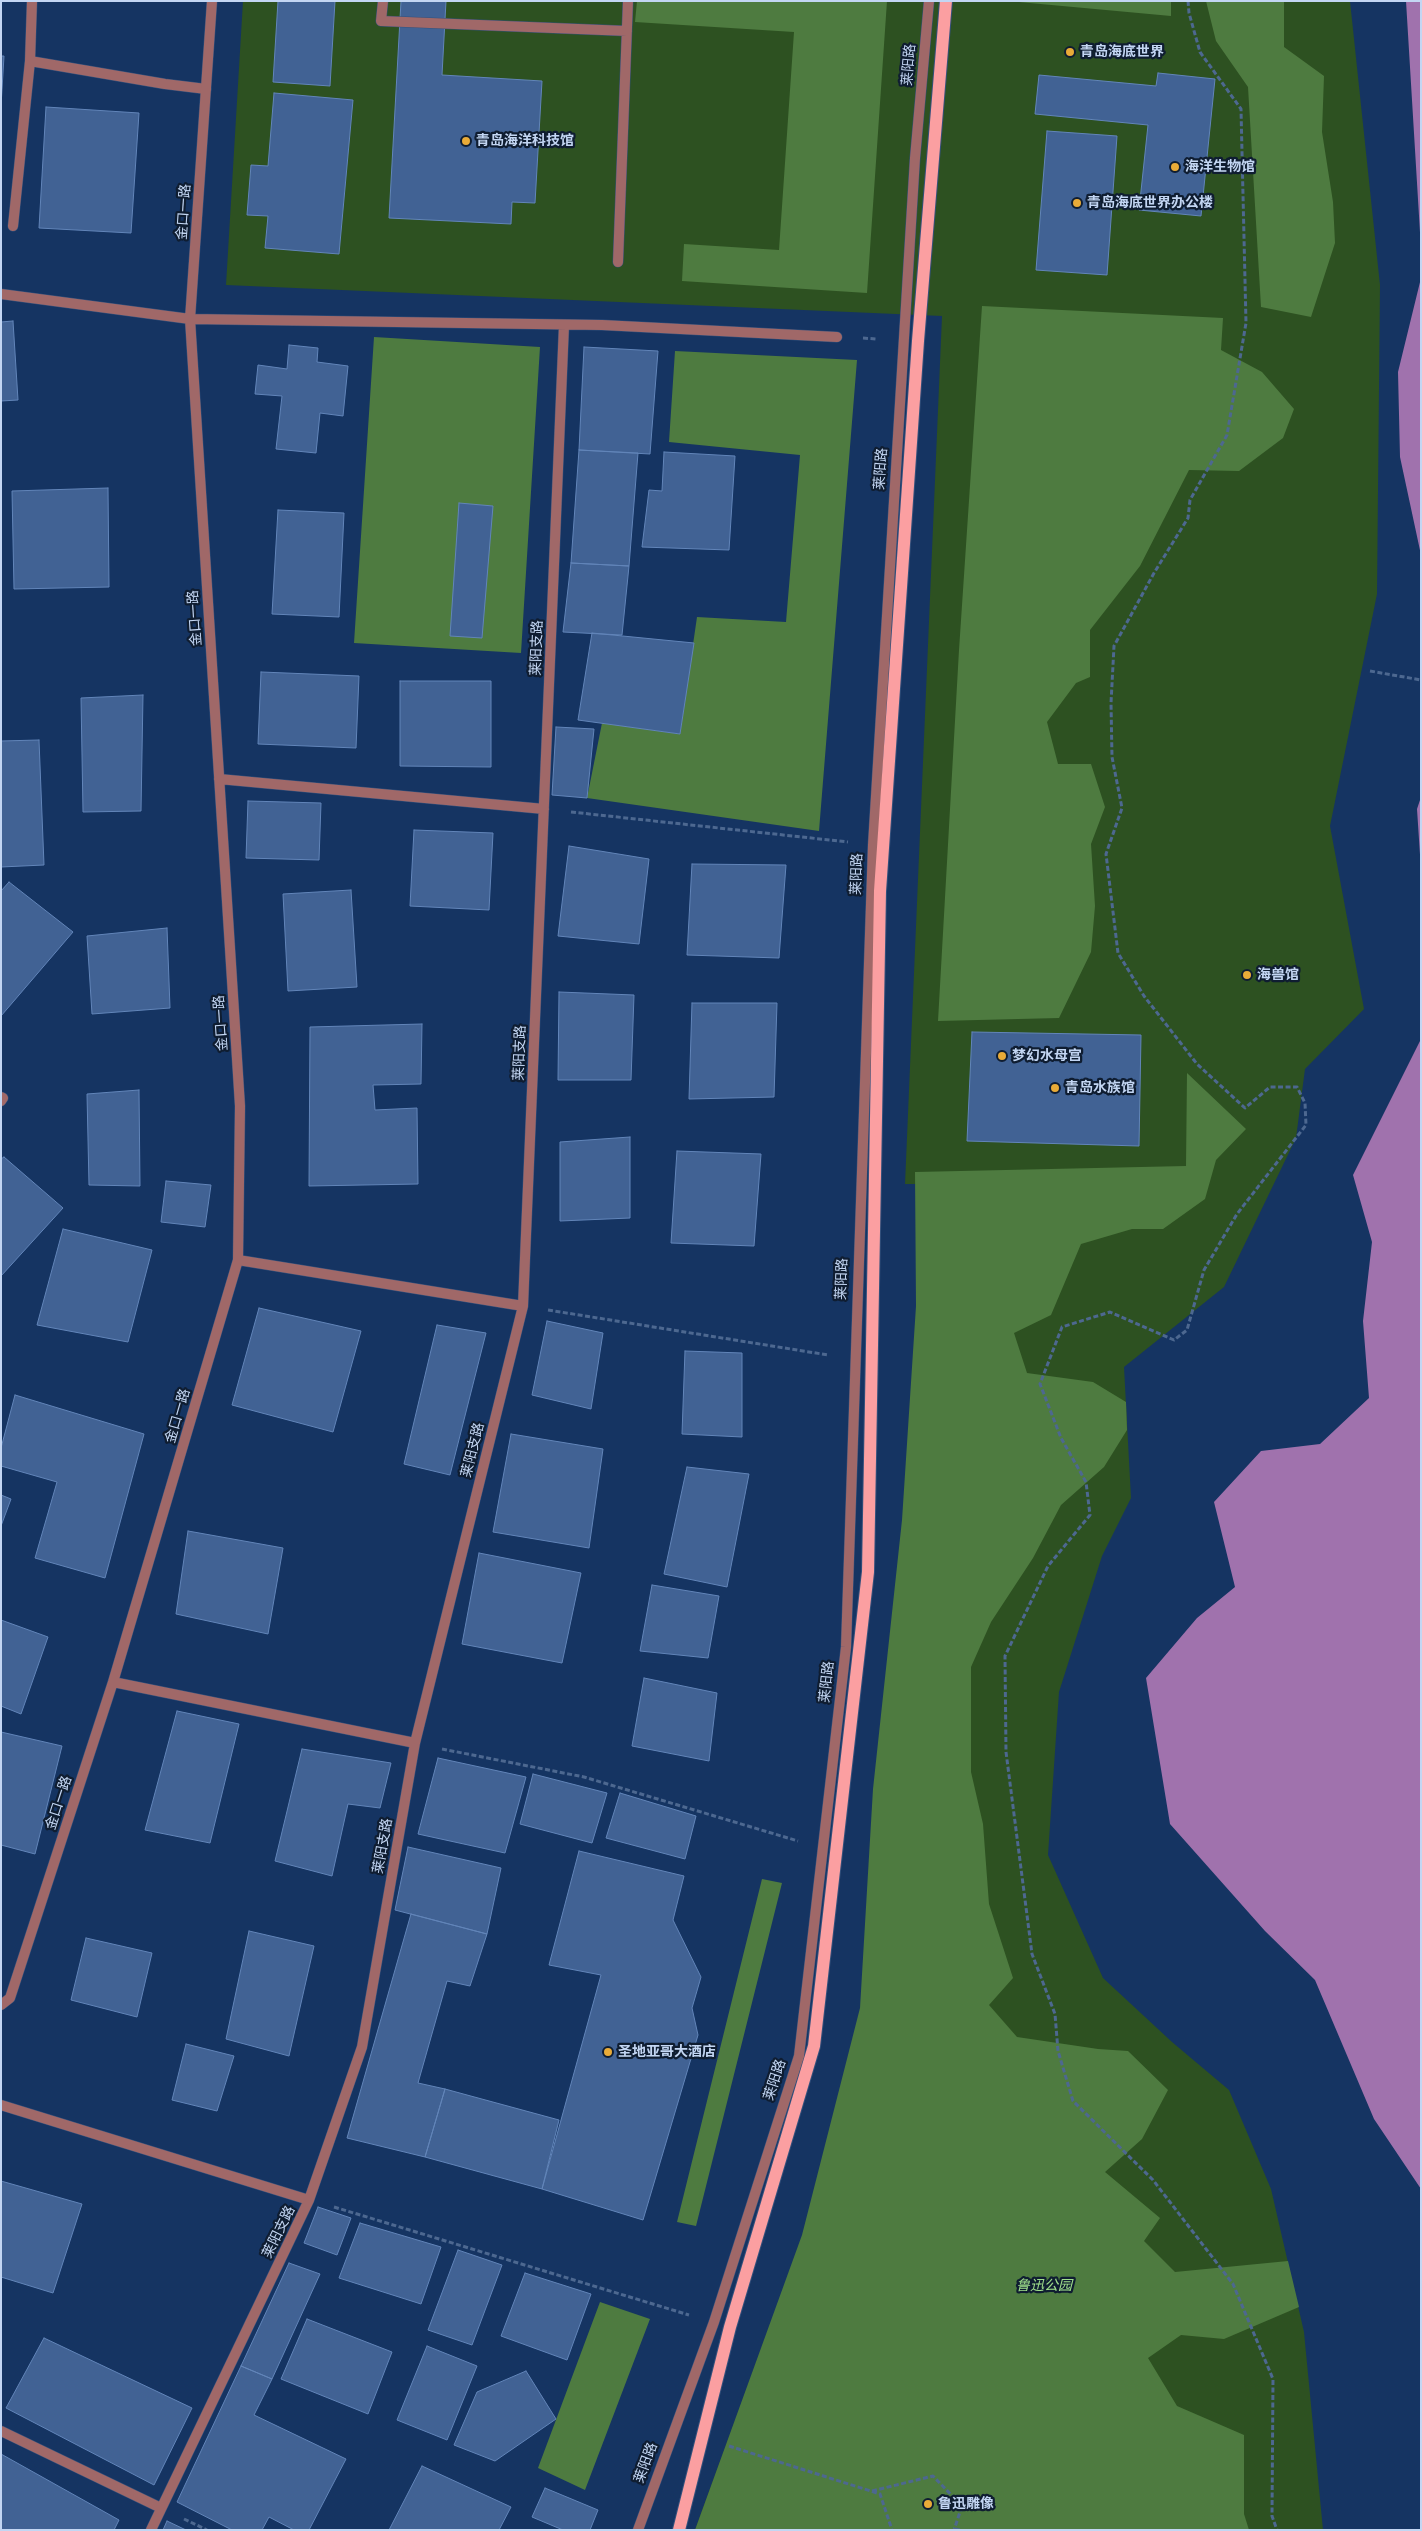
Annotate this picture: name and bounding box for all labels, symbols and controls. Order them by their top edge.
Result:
street label: 莱阳路 [899,43,919,87]
place label: 青岛海底世界 [1080,44,1164,60]
marker: 青岛海底世界 [1064,46,1076,58]
place label: 青岛海洋科技馆 [476,133,574,149]
marker: 青岛海洋科技馆 [460,135,472,147]
place label: 海洋生物馆 [1185,159,1255,175]
marker: 海洋生物馆 [1169,161,1181,173]
street label: 金口一路 [174,183,194,241]
place label: 青岛海底世界办公楼 [1087,195,1213,211]
marker: 青岛海底世界办公楼 [1071,197,1083,209]
street label: 莱阳路 [871,447,891,491]
street label: 金口一路 [185,589,205,647]
street label: 莱阳支路 [528,620,546,676]
street label: 莱阳路 [848,853,866,895]
place label: 海兽馆 [1257,967,1299,983]
marker: 海兽馆 [1241,969,1253,981]
street label: 金口一路 [211,994,231,1052]
street label: 莱阳支路 [511,1025,529,1081]
place label: 梦幻水母宫 [1012,1048,1082,1064]
marker: 梦幻水母宫 [996,1050,1008,1062]
place label: 青岛水族馆 [1065,1080,1135,1096]
marker: 青岛水族馆 [1049,1082,1061,1094]
street label: 莱阳路 [833,1258,851,1300]
street label: 金口一路 [162,1387,194,1445]
street label: 莱阳支路 [458,1421,488,1479]
street label: 莱阳路 [816,1660,838,1704]
street label: 金口一路 [42,1774,76,1832]
street label: 莱阳支路 [370,1817,396,1875]
place label: 圣地亚哥大酒店 [618,2044,716,2060]
marker: 圣地亚哥大酒店 [602,2046,614,2058]
street label: 莱阳路 [761,2057,789,2103]
street label: 莱阳支路 [259,2203,299,2261]
park label: 鲁迅公园 [1016,2278,1072,2294]
street label: 莱阳路 [631,2440,661,2486]
place label: 鲁迅雕像 [938,2496,994,2512]
marker: 鲁迅雕像 [922,2498,934,2510]

